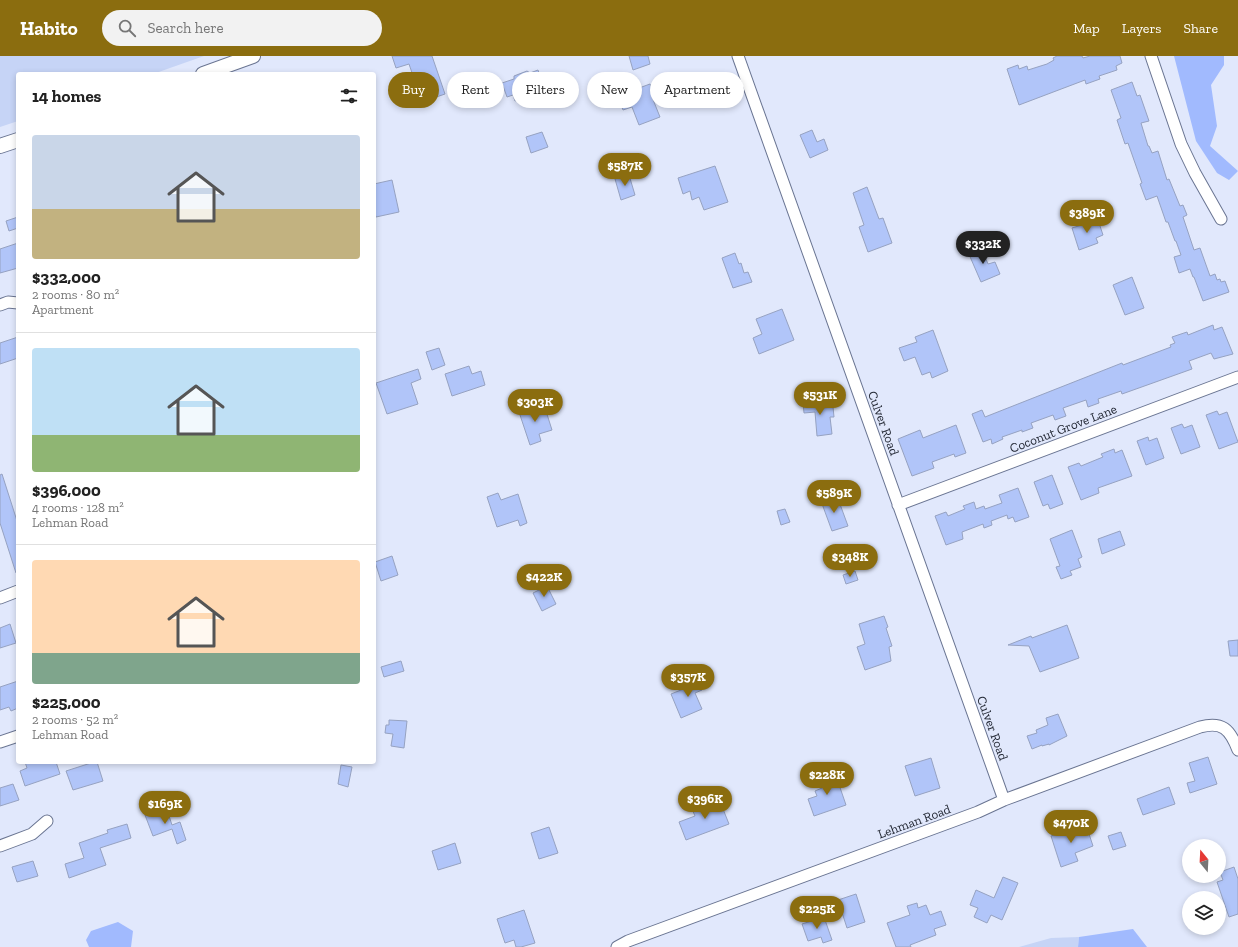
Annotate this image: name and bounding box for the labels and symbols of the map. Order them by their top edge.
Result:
pin: $587K [597,153,653,187]
pin: $389K [1059,200,1115,234]
pin: $332K [955,231,1011,265]
pin: $531K [792,382,848,416]
pin: $303K [507,389,563,423]
street label: Culver Road [865,389,902,458]
street label: Coconut Grove Lane [1007,401,1119,456]
pin: $589K [806,480,862,514]
pin: $348K [822,544,878,578]
pin: $422K [516,564,572,598]
pin: $357K [660,664,716,698]
street label: Culver Road [974,694,1011,763]
pin: $228K [799,762,855,796]
pin: $396K [677,786,733,820]
pin: $169K [137,791,193,825]
street label: Lehman Road [876,801,953,842]
pin: $470K [1043,810,1099,844]
north arrow [1182,839,1226,883]
pin: $225K [789,896,845,930]

